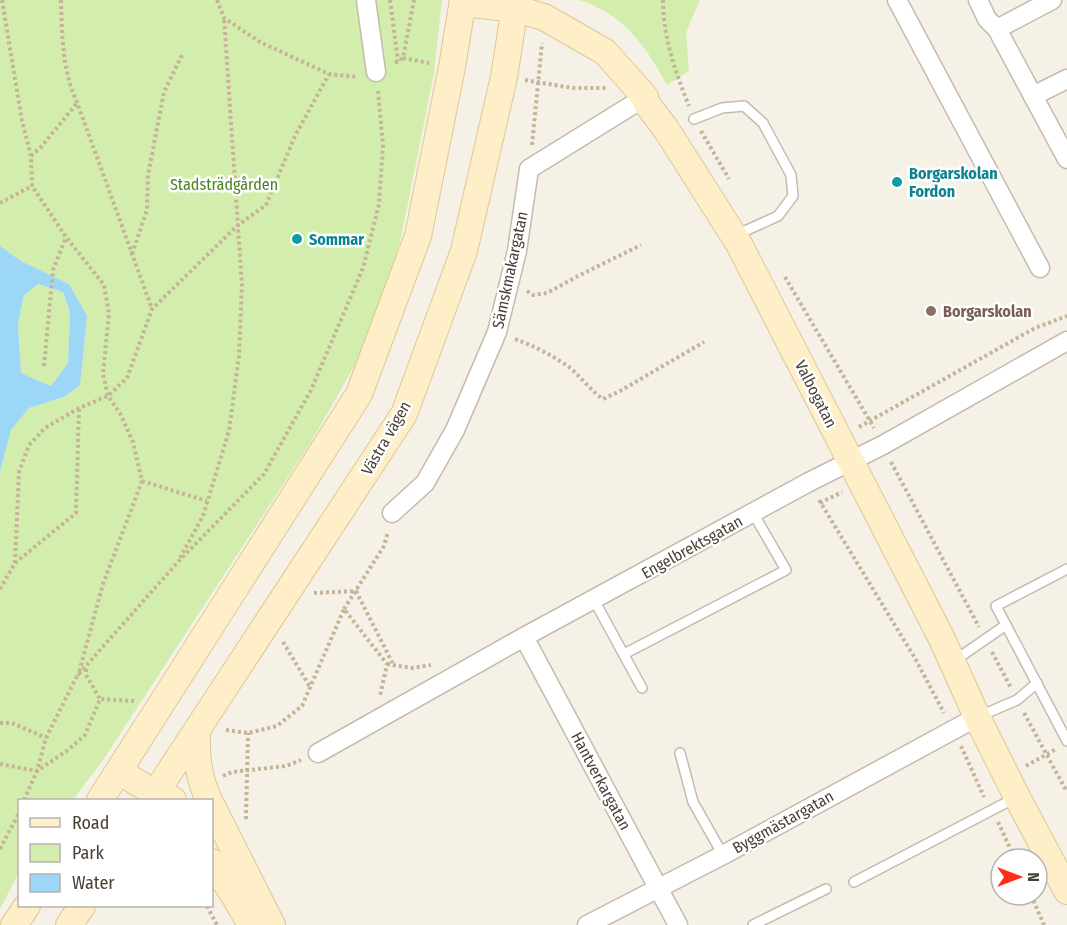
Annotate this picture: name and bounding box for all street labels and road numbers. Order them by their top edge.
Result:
street label: Sämskmakargatan [488,210,532,330]
street label: Valbogatan [791,357,841,431]
street label: Västra vägen [357,398,415,478]
street label: Engelbrektsgatan [638,511,746,583]
street label: Hantverkargatan [567,729,635,833]
street label: Byggmästargatan [729,786,837,858]

